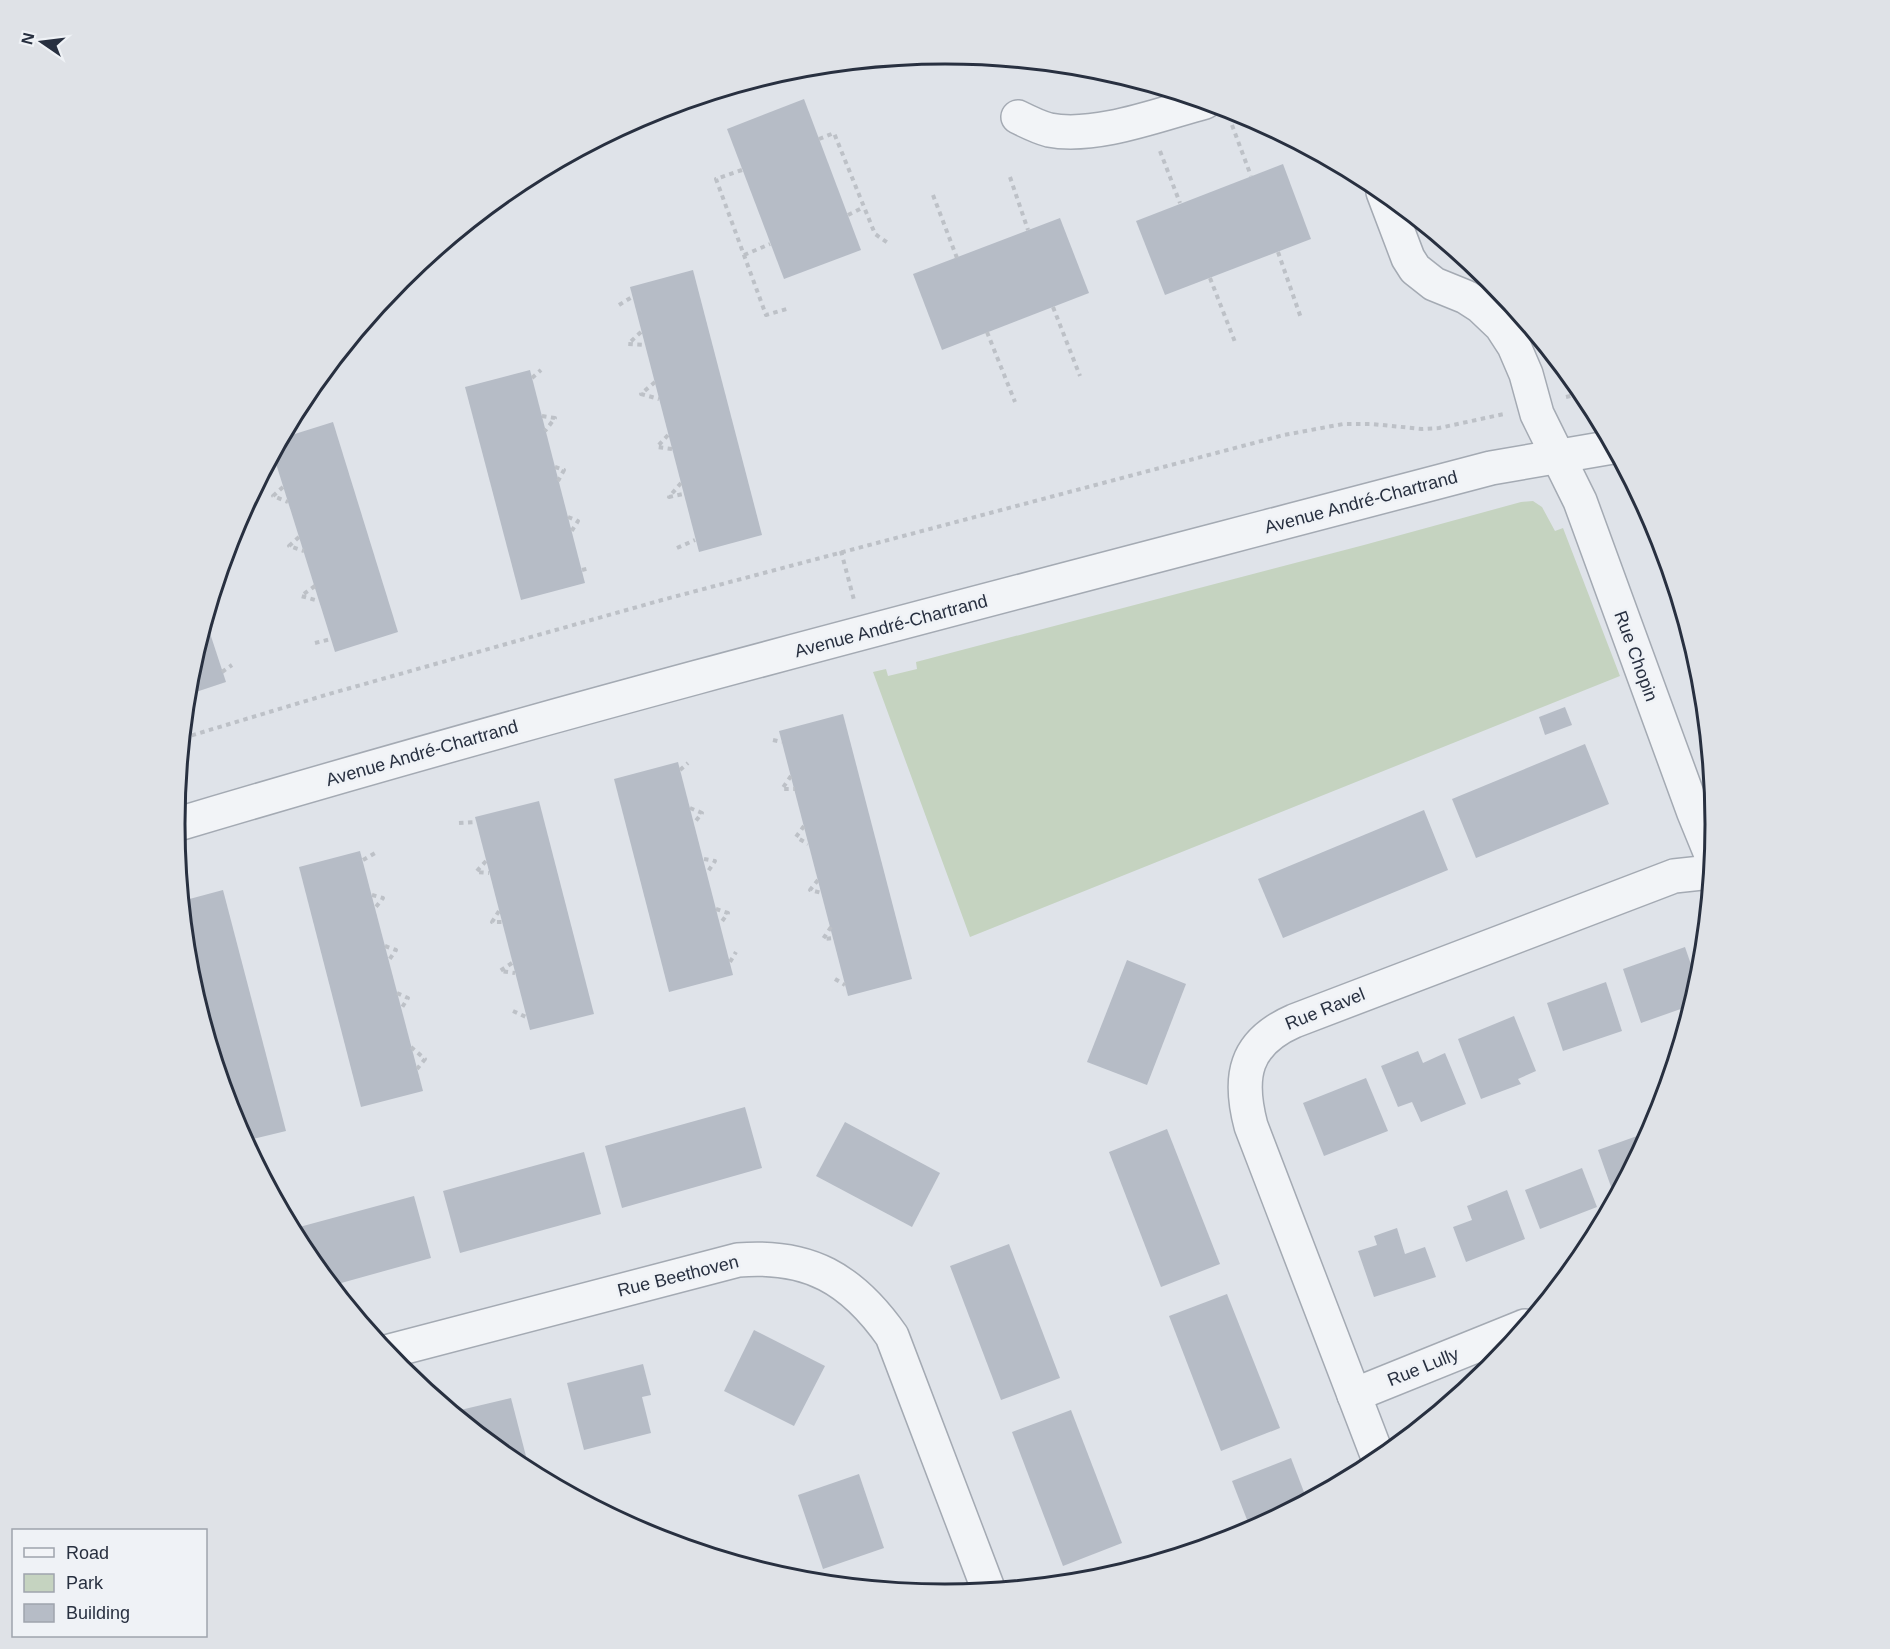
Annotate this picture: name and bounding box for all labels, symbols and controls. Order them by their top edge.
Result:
north arrow [12,12,72,72]
text: N [18,31,38,46]
street label: Avenue André-Chartrand [1262,467,1460,537]
street label: Avenue André-Chartrand [792,591,990,661]
street label: Rue Chopin [1610,608,1662,704]
street label: Avenue André-Chartrand [324,716,520,790]
street label: Rue Ravel [1282,984,1368,1034]
street label: Rue Beethoven [615,1251,741,1301]
street label: Rue Lully [1384,1344,1462,1390]
legend [12,1529,207,1637]
text: Road [66,1543,109,1563]
text: Park [66,1573,104,1593]
text: Building [66,1603,130,1623]

